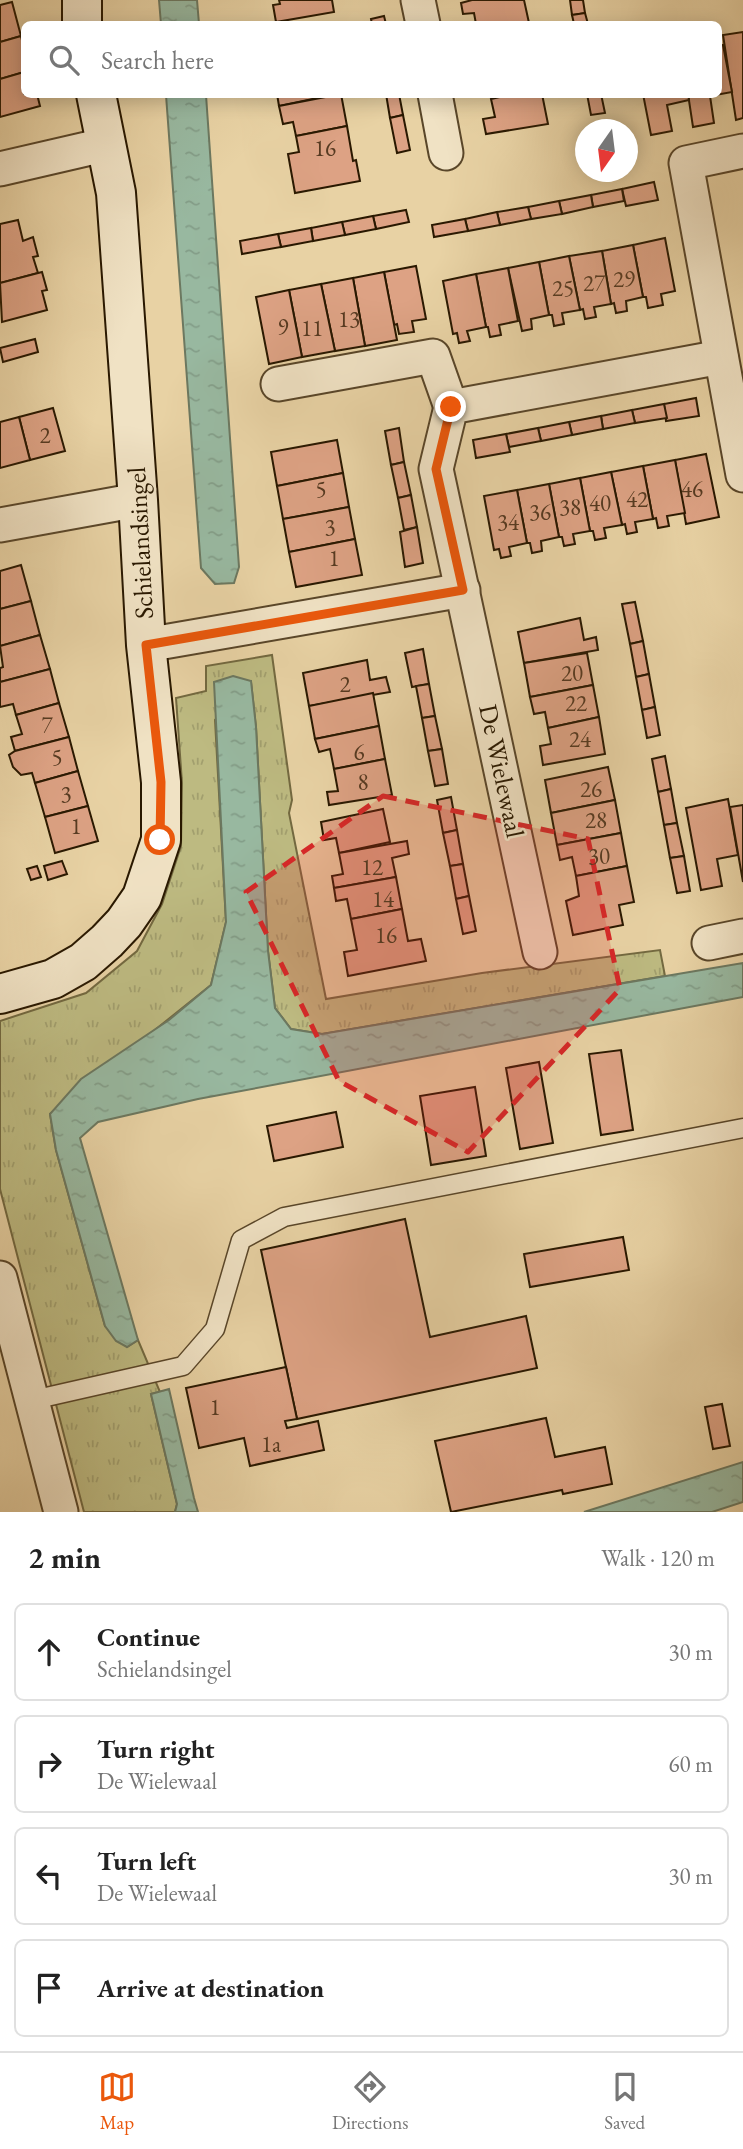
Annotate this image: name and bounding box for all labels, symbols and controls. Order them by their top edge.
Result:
search box [21,21,722,98]
icon: search [45,41,83,79]
text: Search here [101,43,214,77]
north arrow [575,119,638,182]
house number: 16 [314,133,336,163]
house number: 29 [613,264,635,294]
house number: 27 [583,268,606,298]
house number: 25 [552,273,574,303]
house number: 13 [338,304,360,334]
house number: 9 [277,312,289,342]
house number: 11 [301,313,323,343]
route end [435,391,466,422]
house number: 2 [39,420,51,450]
street label: Schielandsingel [119,466,161,620]
house number: 5 [315,474,327,504]
house number: 46 [681,474,703,504]
house number: 42 [626,484,648,514]
house number: 40 [589,488,611,518]
house number: 38 [559,492,581,522]
house number: 36 [529,497,551,527]
house number: 34 [497,507,520,537]
house number: 3 [324,512,336,542]
house number: 1 [328,543,340,573]
house number: 20 [561,658,583,688]
house number: 2 [339,669,351,699]
house number: 22 [565,688,587,718]
street label: De Wielewaal [471,701,533,841]
house number: 7 [41,710,53,740]
house number: 24 [569,724,592,754]
house number: 6 [353,737,365,767]
house number: 5 [51,742,63,772]
house number: 8 [357,767,369,797]
house number: 26 [580,774,602,804]
house number: 3 [60,779,72,809]
house number: 28 [585,805,607,835]
house number: 1 [70,811,82,841]
route start [144,824,175,855]
house number: 30 [588,841,610,871]
house number: 12 [361,852,383,882]
house number: 14 [372,884,395,914]
house number: 16 [375,920,397,950]
house number: 1 [209,1392,221,1422]
house number: 1a [261,1429,282,1459]
text: 2 min [28,1538,101,1577]
text: Walk · 120 m [601,1543,715,1573]
text: Continue [97,1620,200,1654]
icon: ahead [30,1633,68,1671]
text: 30 m [668,1637,713,1667]
text: Schielandsingel [97,1654,232,1684]
text: Turn right [97,1732,215,1766]
icon: right [30,1745,68,1783]
text: 60 m [668,1749,713,1779]
text: De Wielewaal [97,1766,217,1796]
text: Turn left [97,1844,196,1878]
icon: left [30,1857,68,1895]
text: 30 m [668,1861,713,1891]
text: De Wielewaal [97,1878,217,1908]
icon: arrive [30,1969,68,2007]
text: Arrive at destination [97,1971,324,2005]
tab: Map [98,2068,136,2135]
tab: Directions [332,2068,408,2135]
tab: Saved [604,2068,645,2135]

